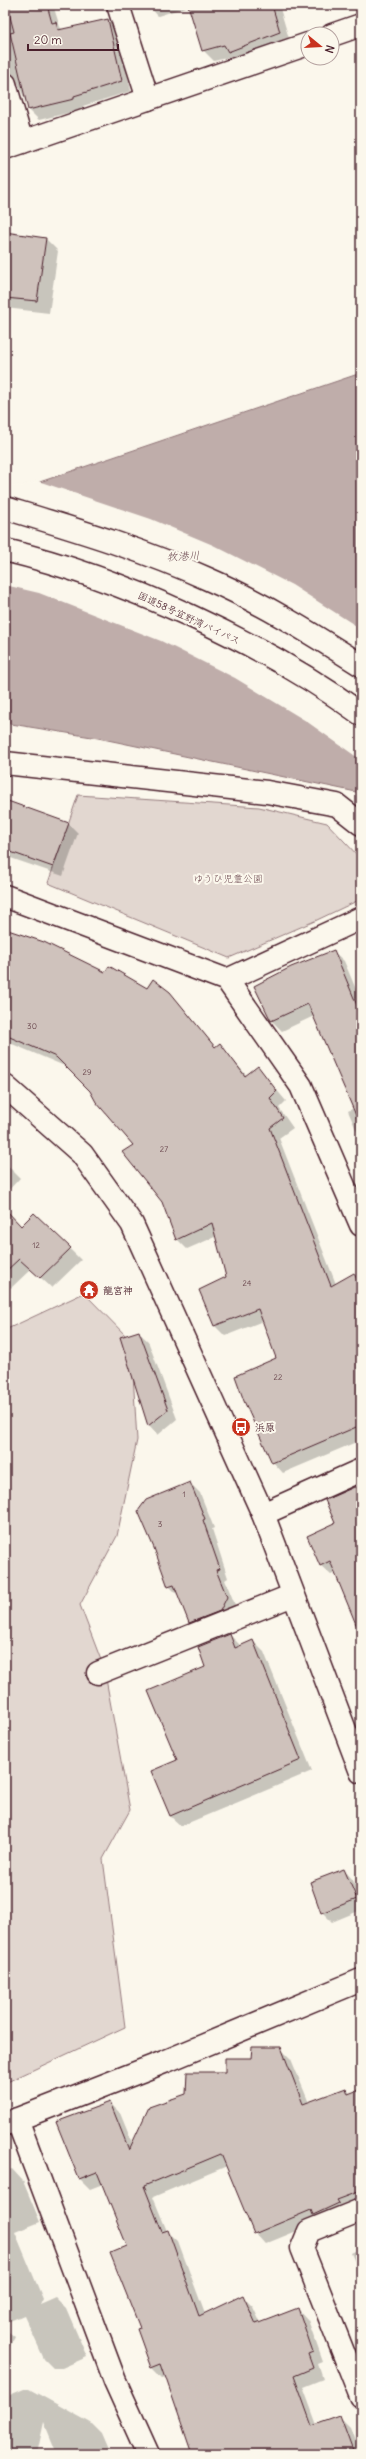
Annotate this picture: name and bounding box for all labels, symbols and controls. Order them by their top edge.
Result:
scale bar [28,26,118,52]
north arrow [300,26,340,66]
text: 20 m [34,32,62,47]
text: N [322,43,337,55]
water label: 牧港川 [166,548,200,564]
street label: 国道58号宜野湾バイパス [136,589,242,647]
park label: ゆうひ児童公園 [193,872,263,885]
house number: 30 [27,1021,37,1031]
house number: 29 [83,1067,92,1077]
house number: 27 [160,1144,168,1154]
house number: 12 [32,1240,40,1250]
house number: 24 [243,1278,252,1288]
temple icon: 龍宮神 [78,1279,100,1301]
place label: 龍宮神 [103,1284,133,1297]
house number: 22 [274,1372,283,1382]
bus stop icon: 浜原 [230,1416,252,1438]
place label: 浜原 [255,1421,275,1434]
house number: 1 [182,1489,186,1499]
house number: 3 [158,1519,163,1529]

